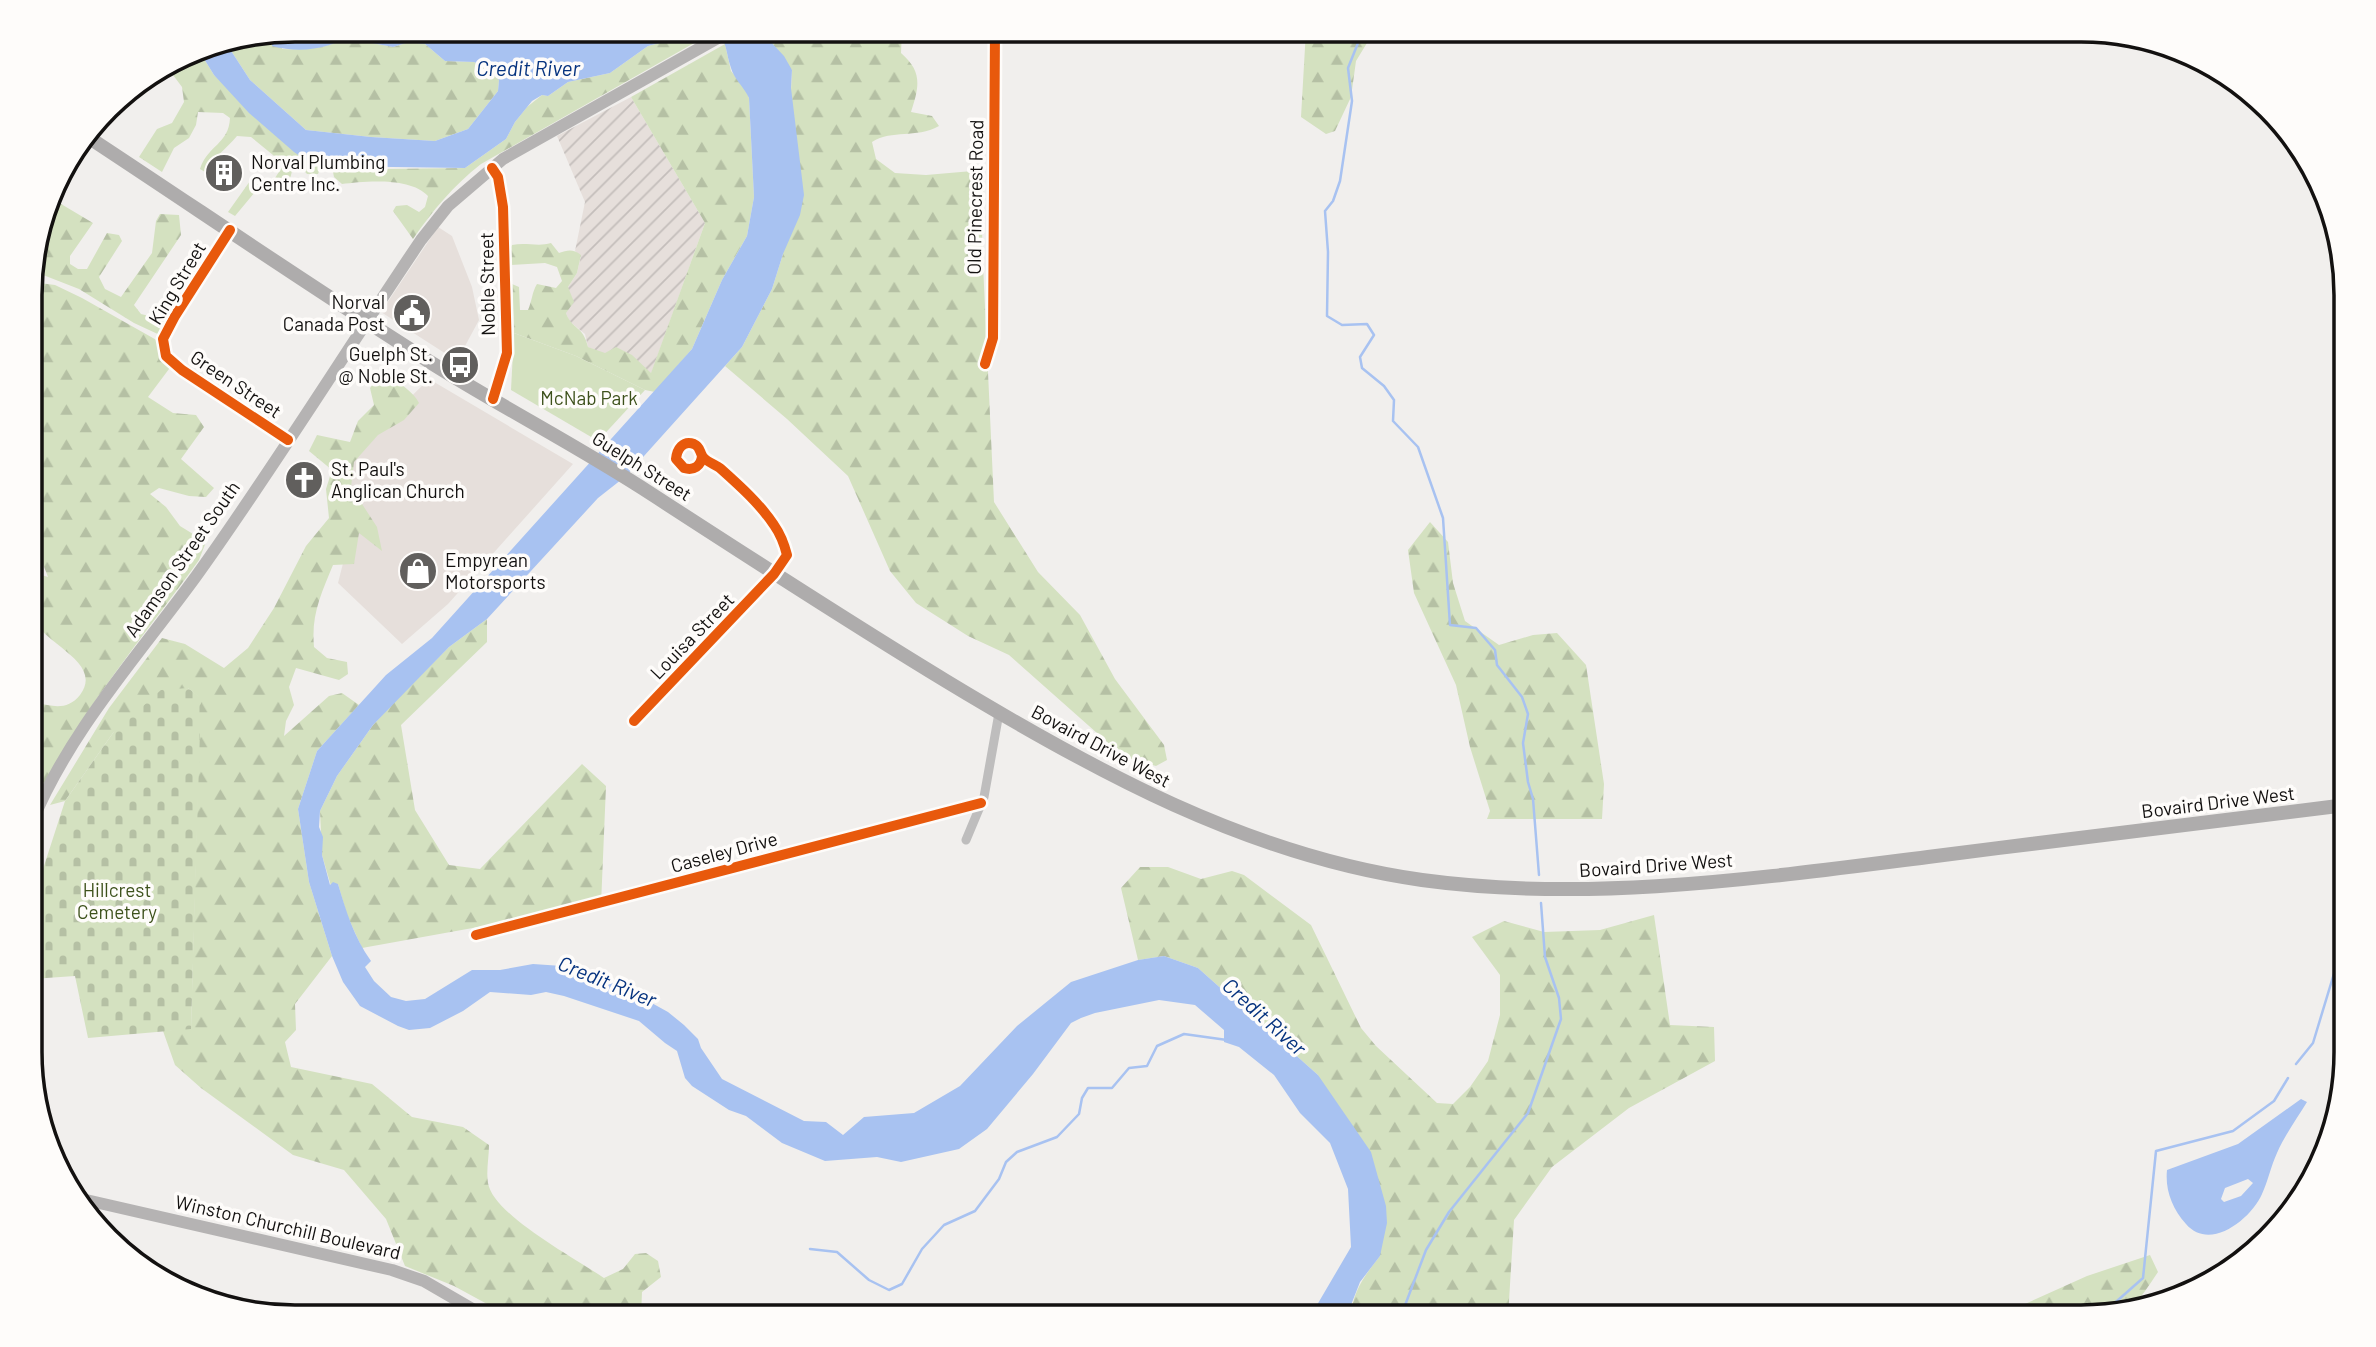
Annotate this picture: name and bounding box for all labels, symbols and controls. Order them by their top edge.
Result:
water label: Credit River [476,55,580,80]
street label: Old Pinecrest Road [962,119,987,275]
place label: Norval Plumbing Centre Inc. [251,150,385,195]
building icon: Norval Plumbing Centre Inc. [203,152,245,194]
street label: Noble Street [474,232,499,336]
street label: King Street [143,237,210,328]
place label: Norval Canada Post [283,290,385,335]
public building icon: Norval Canada Post [391,292,433,334]
place label: Guelph St. @ Noble St. [338,342,433,387]
bus stop icon: Guelph St. @ Noble St. [439,344,481,386]
street label: Green Street [186,345,286,422]
park label: McNab Park [540,386,638,409]
street label: Guelph Street [588,426,696,505]
place label: St. Paul's Anglican Church [331,457,465,502]
church icon: St. Paul's Anglican Church [283,459,325,501]
street label: Adamson Street South [119,476,244,641]
place label: Empyrean Motorsports [445,548,546,593]
shop icon: Empyrean Motorsports [397,550,439,592]
street label: Louisa Street [645,588,738,683]
street label: Bovaird Drive West [1028,699,1175,792]
street label: Bovaird Drive West [2140,781,2296,822]
street label: Caseley Drive [668,826,780,877]
street label: Bovaird Drive West [1578,848,1734,881]
park label: Hillcrest Cemetery [77,878,157,923]
water label: Credit River [555,950,661,1012]
water label: Credit River [1218,972,1312,1060]
street label: Winston Churchill Boulevard [173,1189,403,1264]

